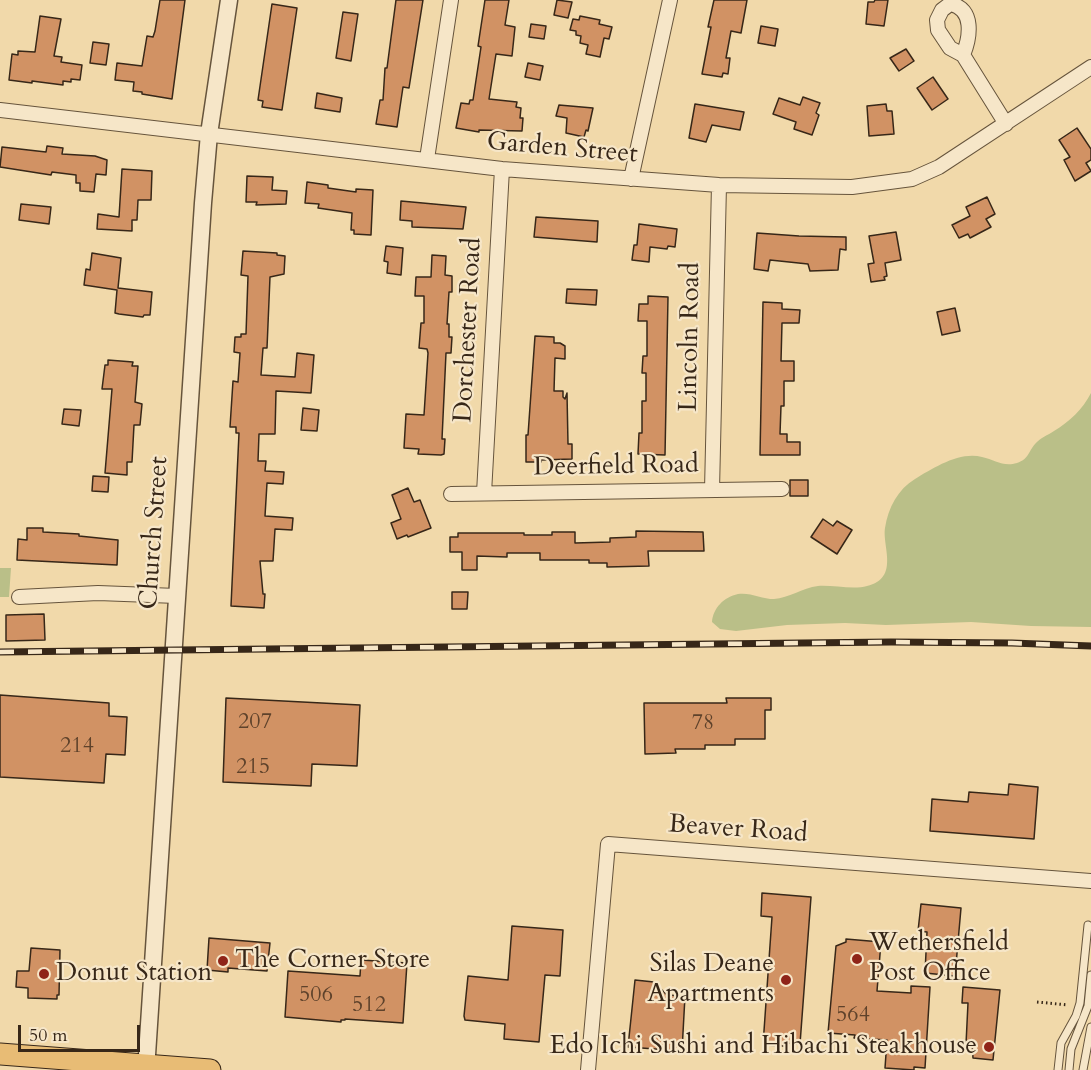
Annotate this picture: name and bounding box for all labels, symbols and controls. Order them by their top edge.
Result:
street label: Garden Street [485,127,639,171]
street label: Dorchester Road [449,237,489,423]
street label: Lincoln Road [674,262,708,412]
street label: Deerfield Road [533,450,699,484]
street label: Church Street [134,455,176,611]
house number: 207 [238,710,272,736]
house number: 78 [692,711,714,737]
house number: 214 [60,734,94,760]
house number: 215 [236,755,270,781]
street label: Beaver Road [667,810,809,850]
place label: Wethersfield Post Office [869,928,1009,990]
place label: The Corner Store [235,945,430,977]
place label: Silas Deane Apartments [647,949,774,1011]
marker: Wethersfield Post Office [850,952,864,966]
marker: The Corner Store [216,954,230,968]
place label: Donut Station [56,958,212,990]
marker: Donut Station [37,967,51,981]
marker: Silas Deane Apartments [779,973,793,987]
house number: 506 [299,983,333,1009]
house number: 512 [352,993,386,1019]
house number: 564 [836,1003,870,1029]
scale bar [21,1013,142,1051]
text: 50 m [29,1023,68,1048]
place label: Edo Ichi Sushi and Hibachi Steakhouse [549,1031,977,1063]
marker: Edo Ichi Sushi and Hibachi Steakhouse [982,1040,996,1054]

